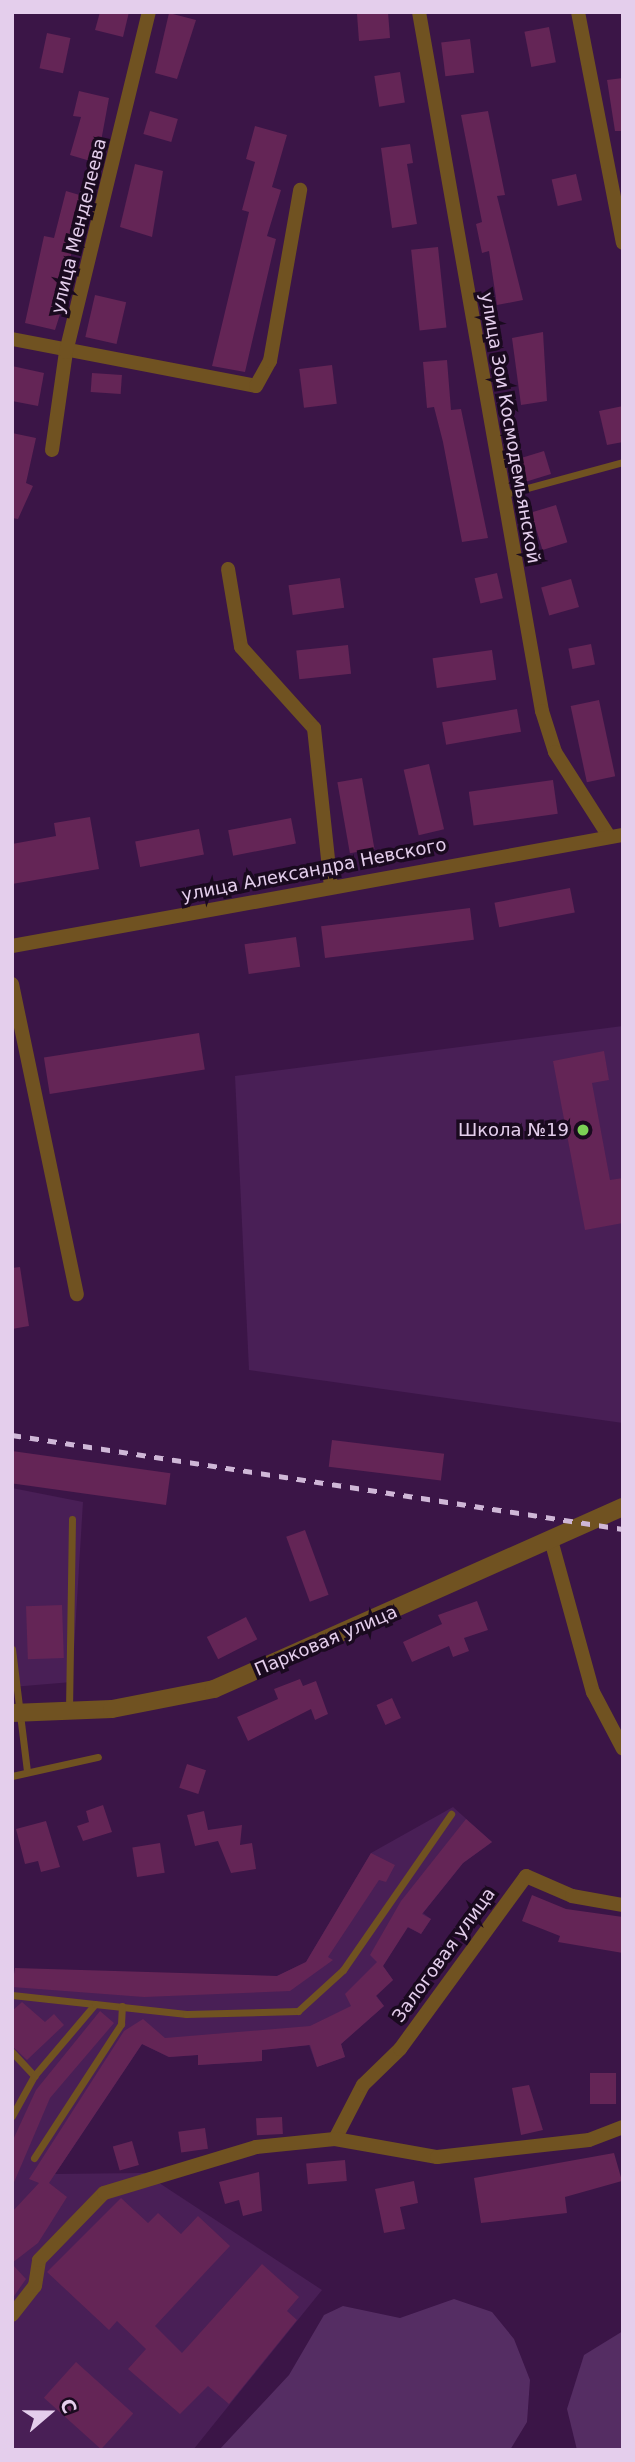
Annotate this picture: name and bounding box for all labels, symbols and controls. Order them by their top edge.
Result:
street label: улица Менделеева [47,136,111,316]
street label: улица Зои Космодемьянской [475,291,545,565]
street label: улица Александра Невского [180,834,448,906]
place label: Школа №19 [458,1119,569,1141]
marker: Школа №19 [575,1122,591,1138]
street label: Парковая улица [251,1601,401,1681]
street label: Залоговая улица [388,1884,500,2026]
north arrow [14,2378,84,2448]
text: С [56,2395,81,2416]

